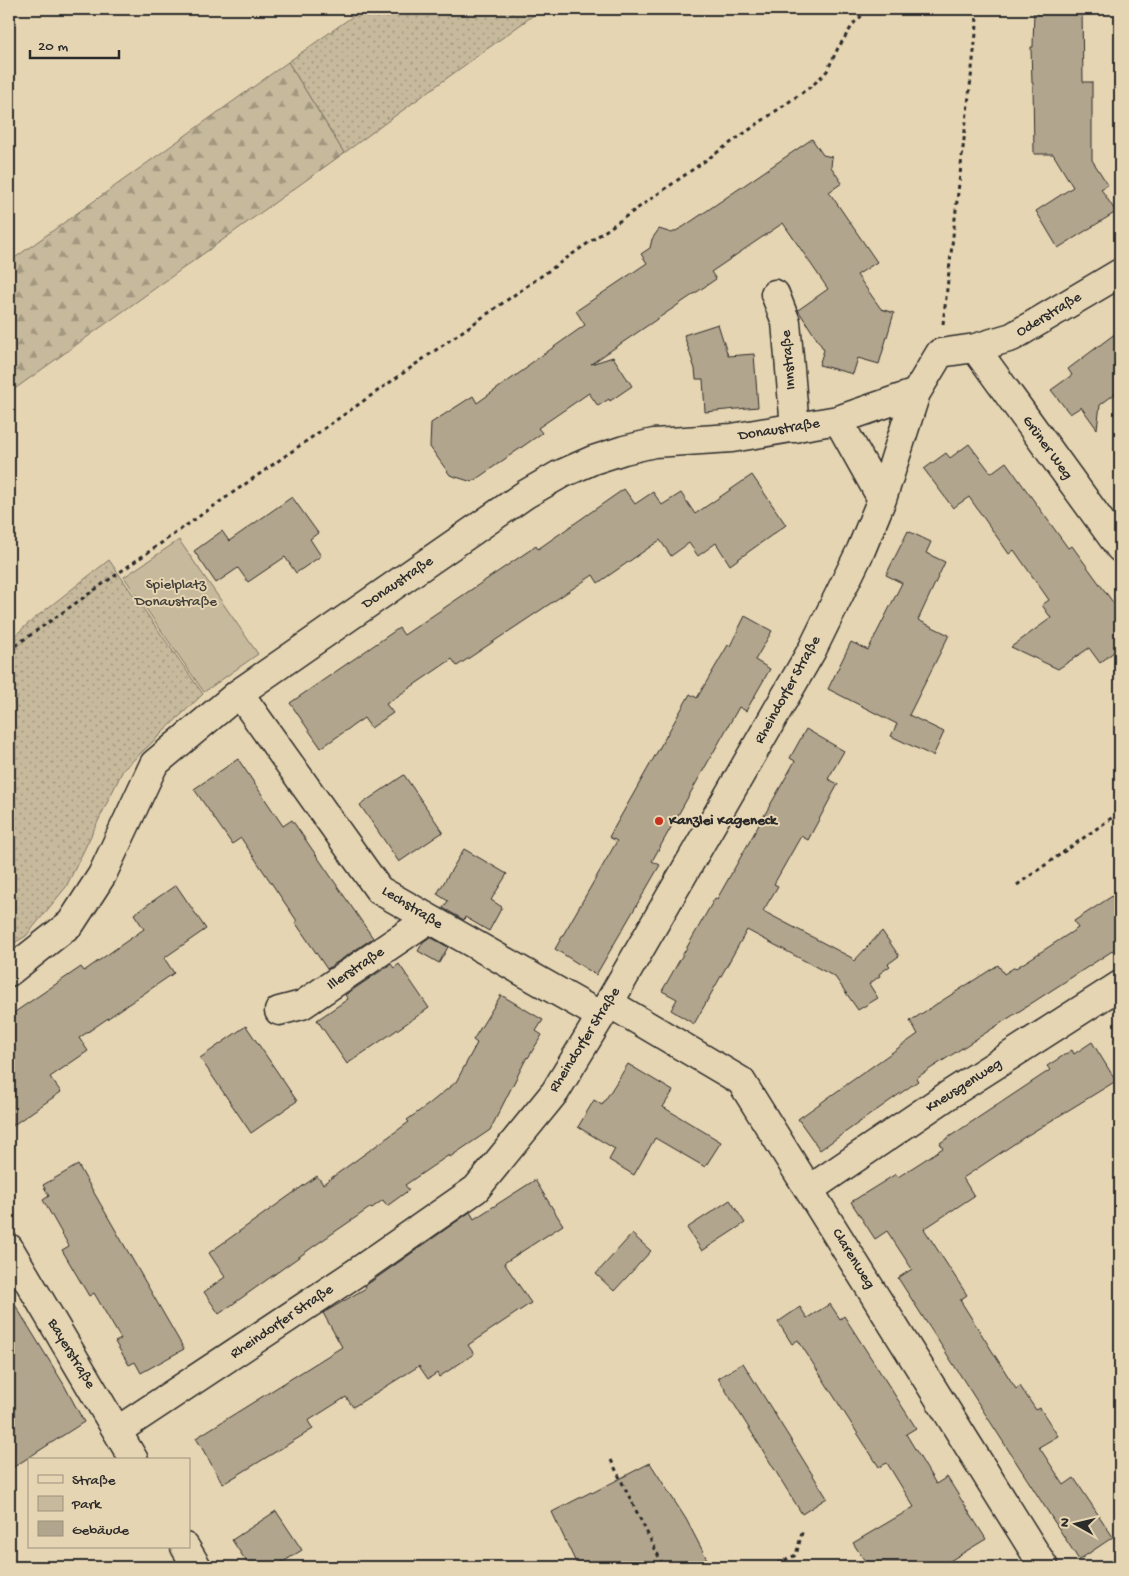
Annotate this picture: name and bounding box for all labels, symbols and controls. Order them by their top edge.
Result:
scale bar [30,28,119,60]
text: 20 m [38,38,68,56]
street label: Oderstraße [1013,288,1085,342]
street label: Innstraße [777,329,801,391]
street label: Grüner Weg [1018,413,1076,483]
street label: Donaustraße [736,415,821,445]
street label: Donaustraße [358,552,437,614]
park label: Spielplatz Donaustraße [134,576,217,611]
street label: Rheindorfer Straße [751,633,825,747]
place label: Kanzlei Kageneck [668,812,779,830]
marker: Kanzlei Kageneck [653,815,665,827]
street label: Lechstraße [378,882,446,934]
street label: Illerstraße [324,943,388,995]
street label: Rheindorfer Straße [545,984,625,1096]
street label: Kneusgenweg [923,1055,1005,1117]
street label: Clarenweg [827,1225,879,1293]
street label: Rheindorfer Straße [227,1281,337,1363]
street label: Bayerstraße [43,1315,99,1393]
legend [28,1458,190,1548]
text: Straße [72,1472,116,1490]
text: Park [71,1496,102,1514]
north arrow [1052,1498,1102,1548]
text: N [1057,1517,1075,1528]
text: Gebäude [72,1522,129,1540]

